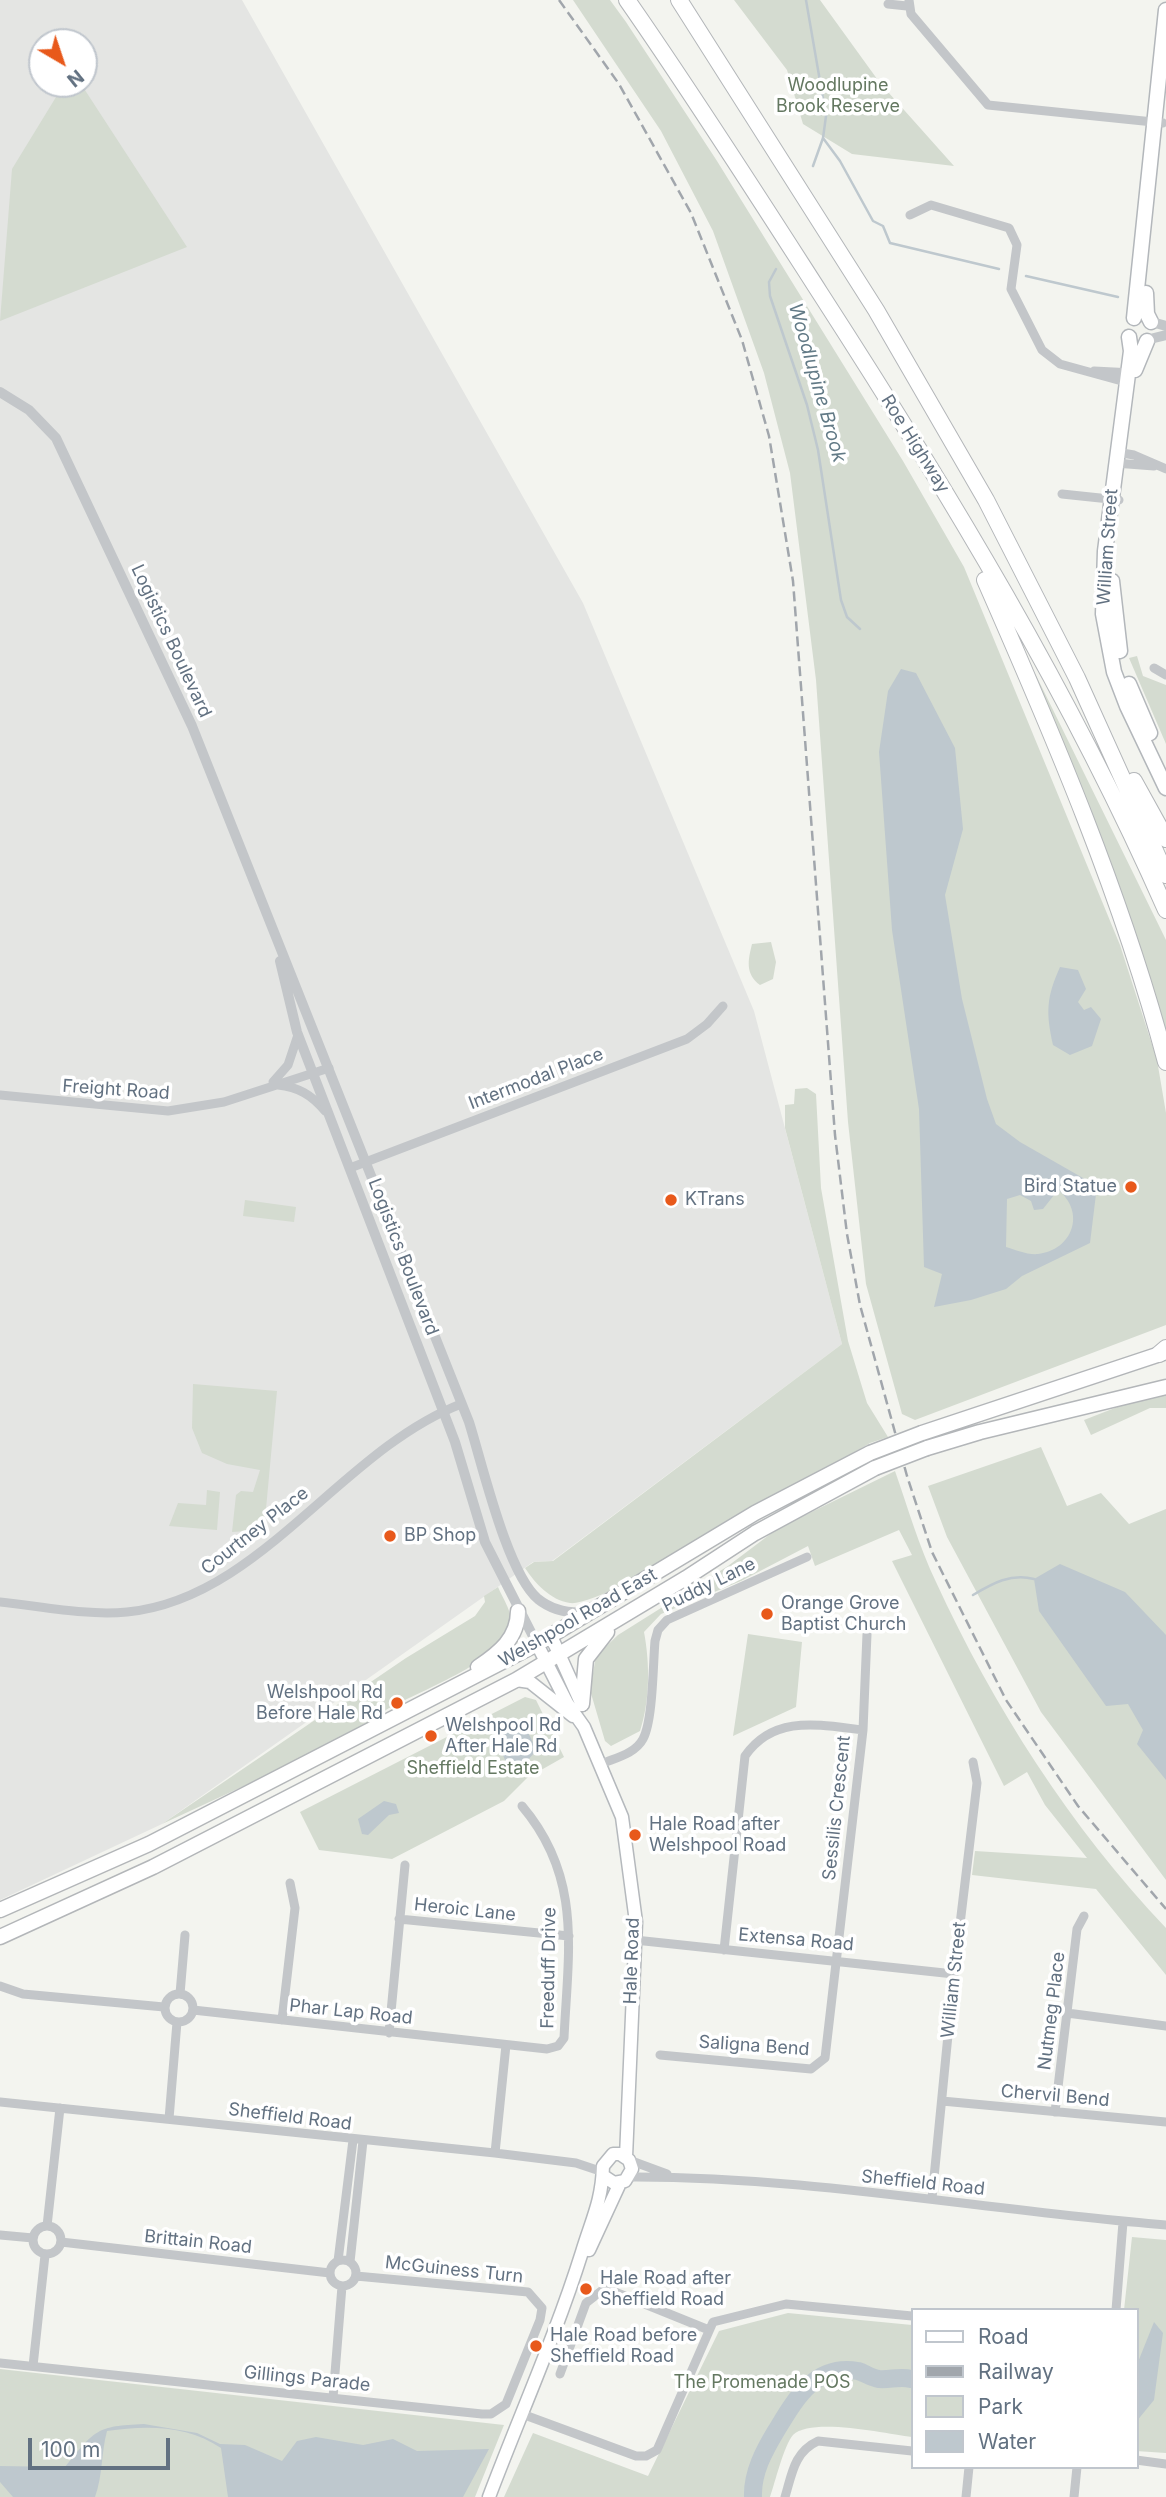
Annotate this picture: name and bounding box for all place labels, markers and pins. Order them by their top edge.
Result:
place label: Bird Statue [1024,1176,1117,1198]
marker: Bird Statue [1123,1179,1139,1195]
place label: KTrans [685,1189,745,1211]
marker: KTrans [663,1192,679,1208]
place label: BP Shop [404,1525,476,1547]
marker: BP Shop [382,1528,398,1544]
place label: Orange Grove Baptist Church [781,1593,906,1636]
marker: Orange Grove Baptist Church [759,1606,775,1622]
place label: Welshpool Rd Before Hale Rd [256,1682,383,1724]
marker: Welshpool Rd Before Hale Rd [389,1695,405,1711]
place label: Welshpool Rd After Hale Rd [445,1715,561,1758]
marker: Welshpool Rd After Hale Rd [423,1728,439,1744]
place label: Hale Road after Welshpool Road [649,1814,786,1856]
marker: Hale Road after Welshpool Road [627,1827,643,1843]
place label: Hale Road after Sheffield Road [600,2268,731,2310]
marker: Hale Road after Sheffield Road [578,2281,594,2297]
place label: Hale Road before Sheffield Road [550,2325,697,2368]
marker: Hale Road before Sheffield Road [528,2338,544,2354]

